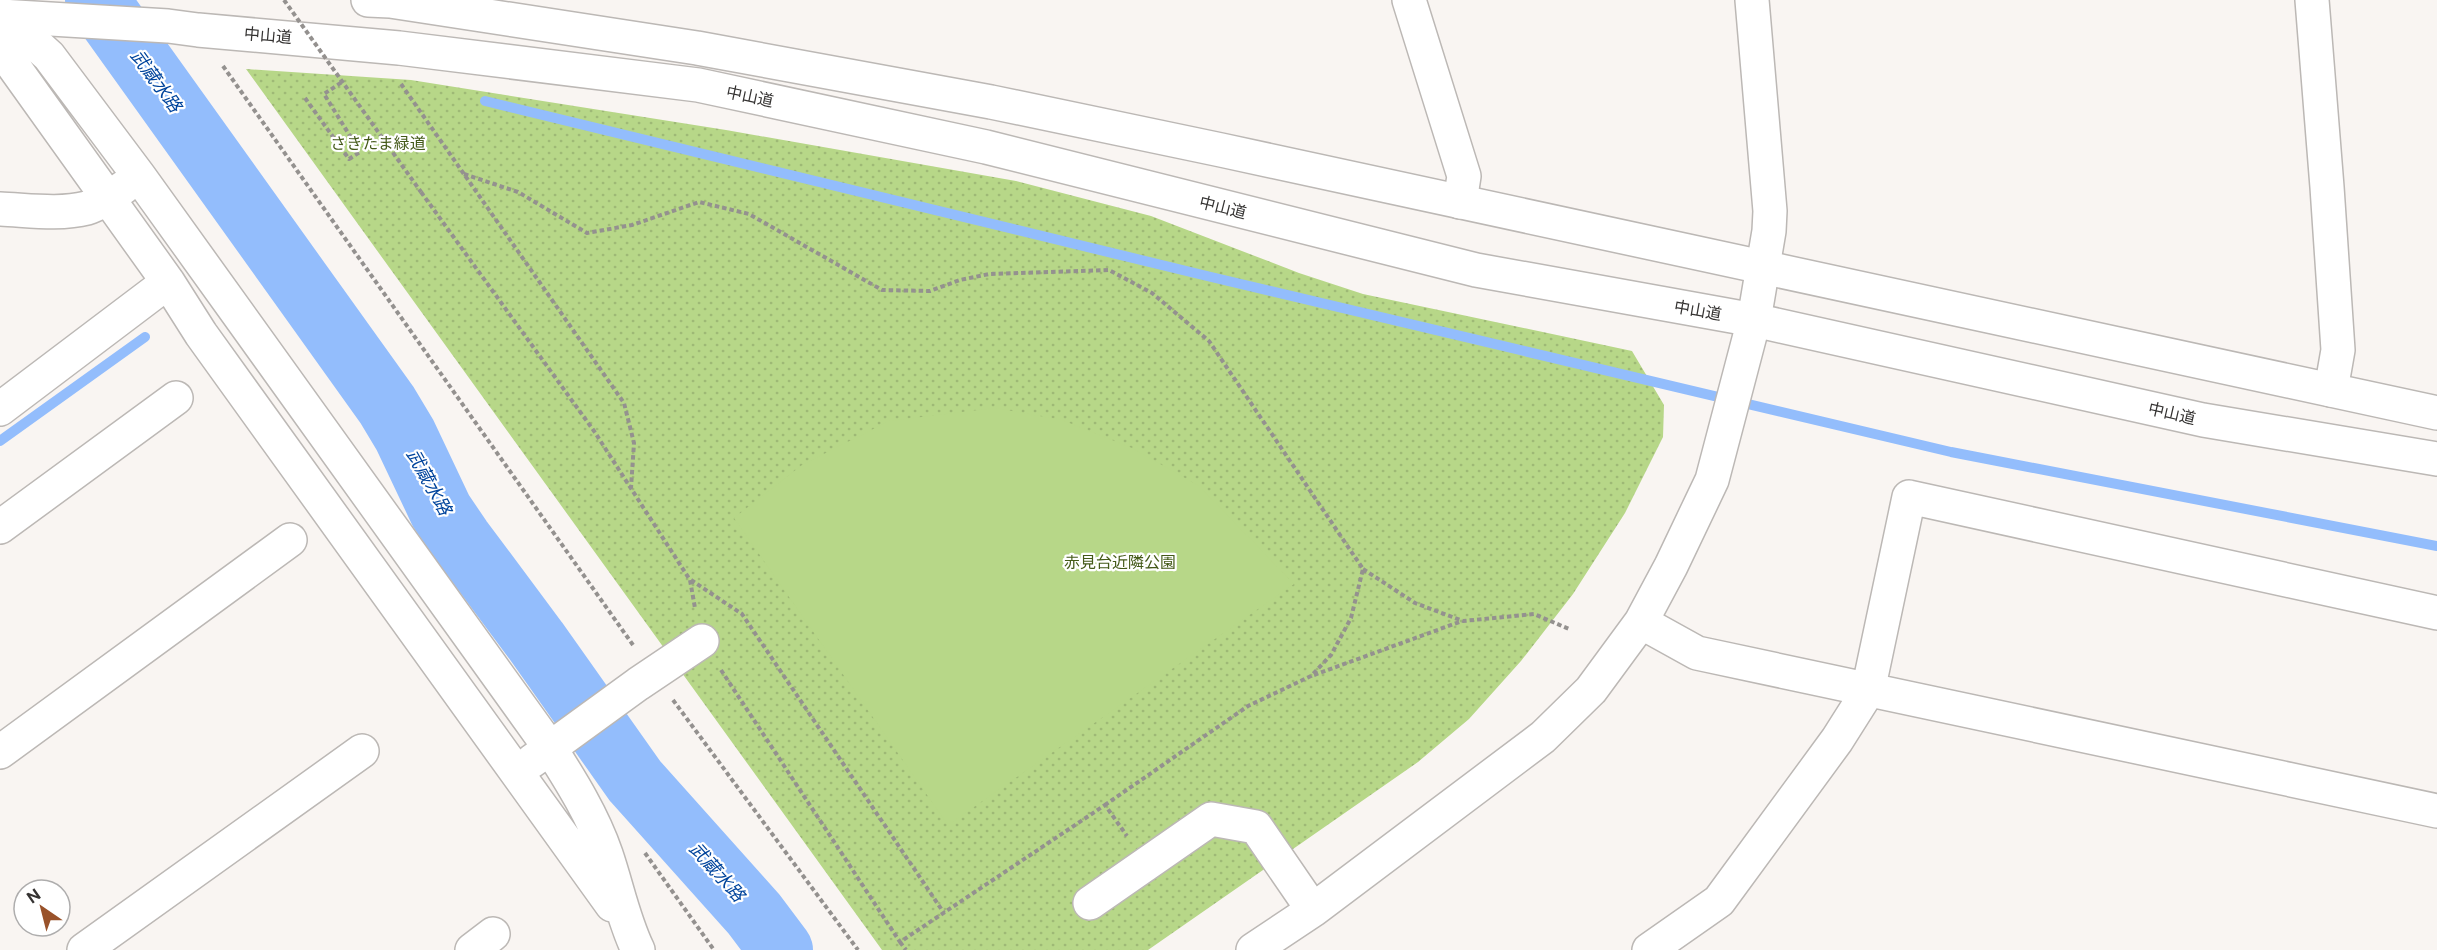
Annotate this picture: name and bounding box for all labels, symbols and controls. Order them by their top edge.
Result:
street label: 中山道 [243,24,293,47]
water label: 武蔵水路 [127,45,187,118]
street label: 中山道 [724,82,775,111]
park label: さきたま緑道 [330,134,426,153]
street label: 中山道 [1197,192,1248,223]
street label: 中山道 [1673,297,1723,324]
street label: 中山道 [2146,399,2197,428]
water label: 武蔵水路 [403,445,457,520]
park label: 赤見台近隣公園 [1064,553,1176,572]
water label: 武蔵水路 [685,838,751,907]
north arrow [12,878,72,938]
text: N [23,885,44,907]

